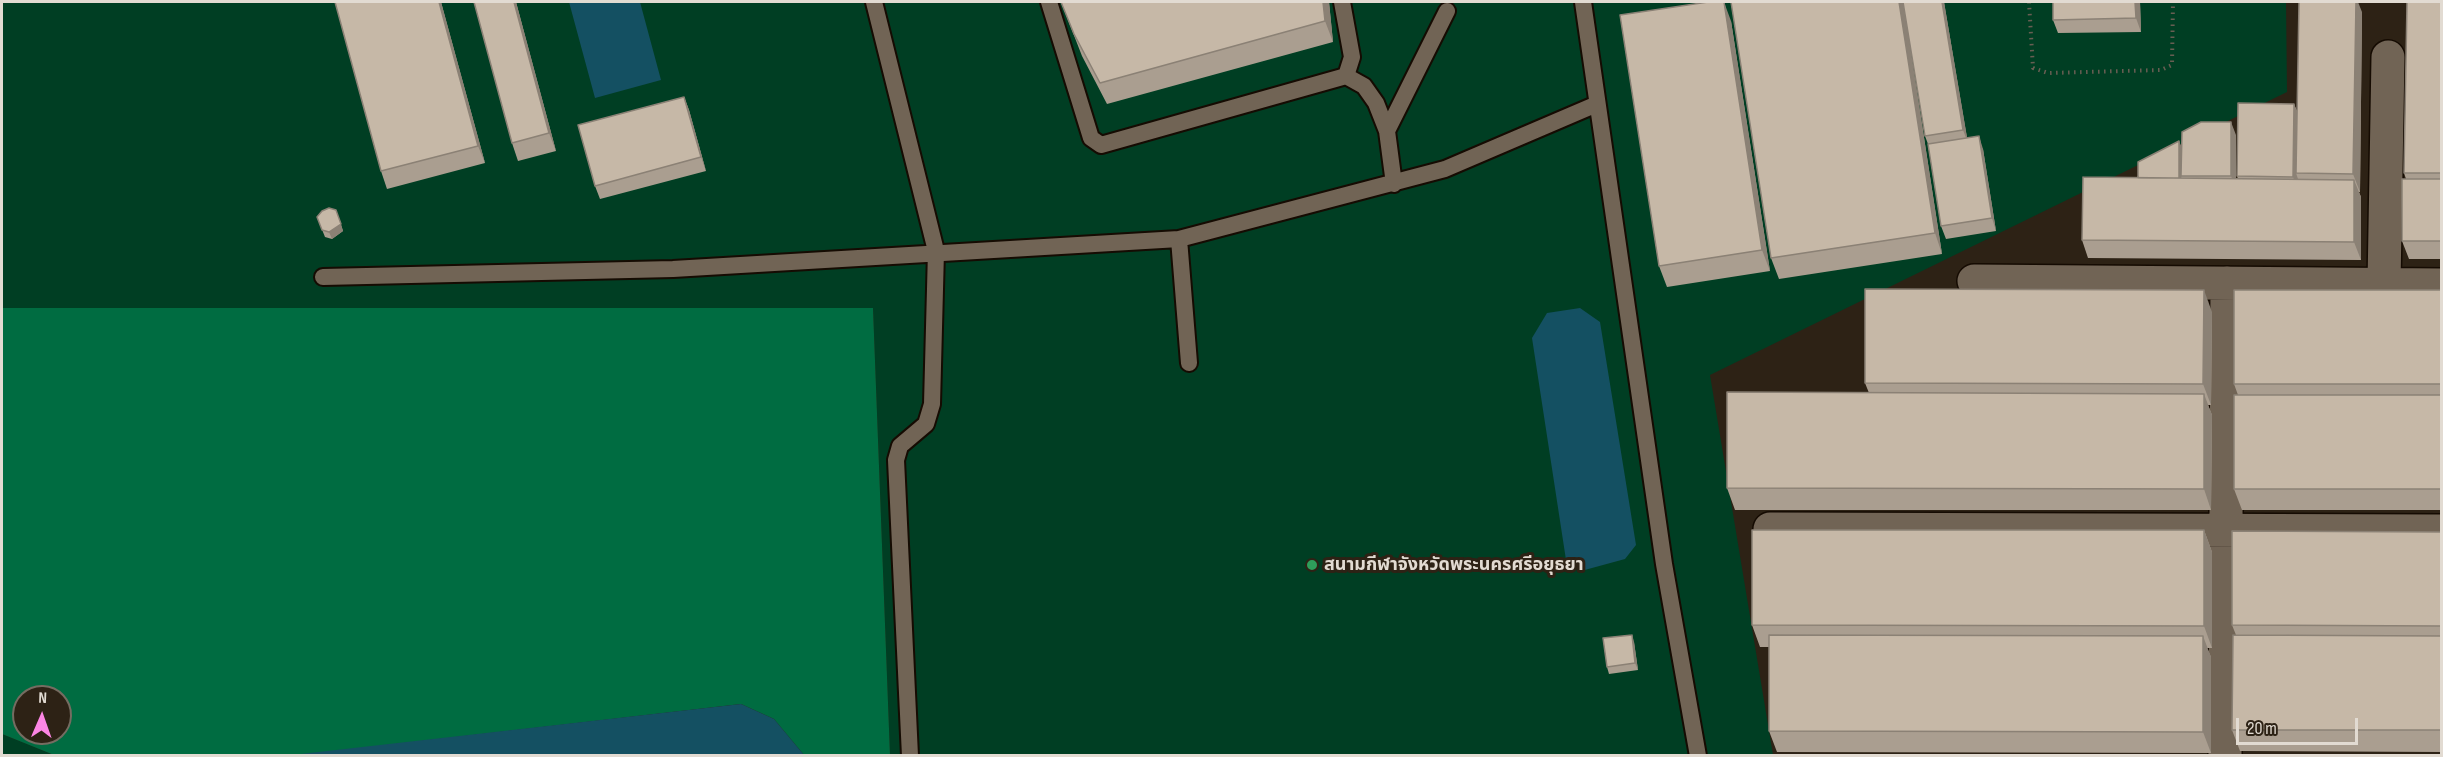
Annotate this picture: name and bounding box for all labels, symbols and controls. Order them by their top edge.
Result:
place label: สนามกีฬาจังหวัดพระนครศรีอยุธยา [1324,554,1584,576]
marker: สนามกีฬาจังหวัดพระนครศรีอยุธยา [1305,558,1319,572]
north arrow [12,685,72,745]
text: N [38,689,47,708]
scale bar [2239,706,2360,744]
text: 20 m [2247,718,2277,739]

